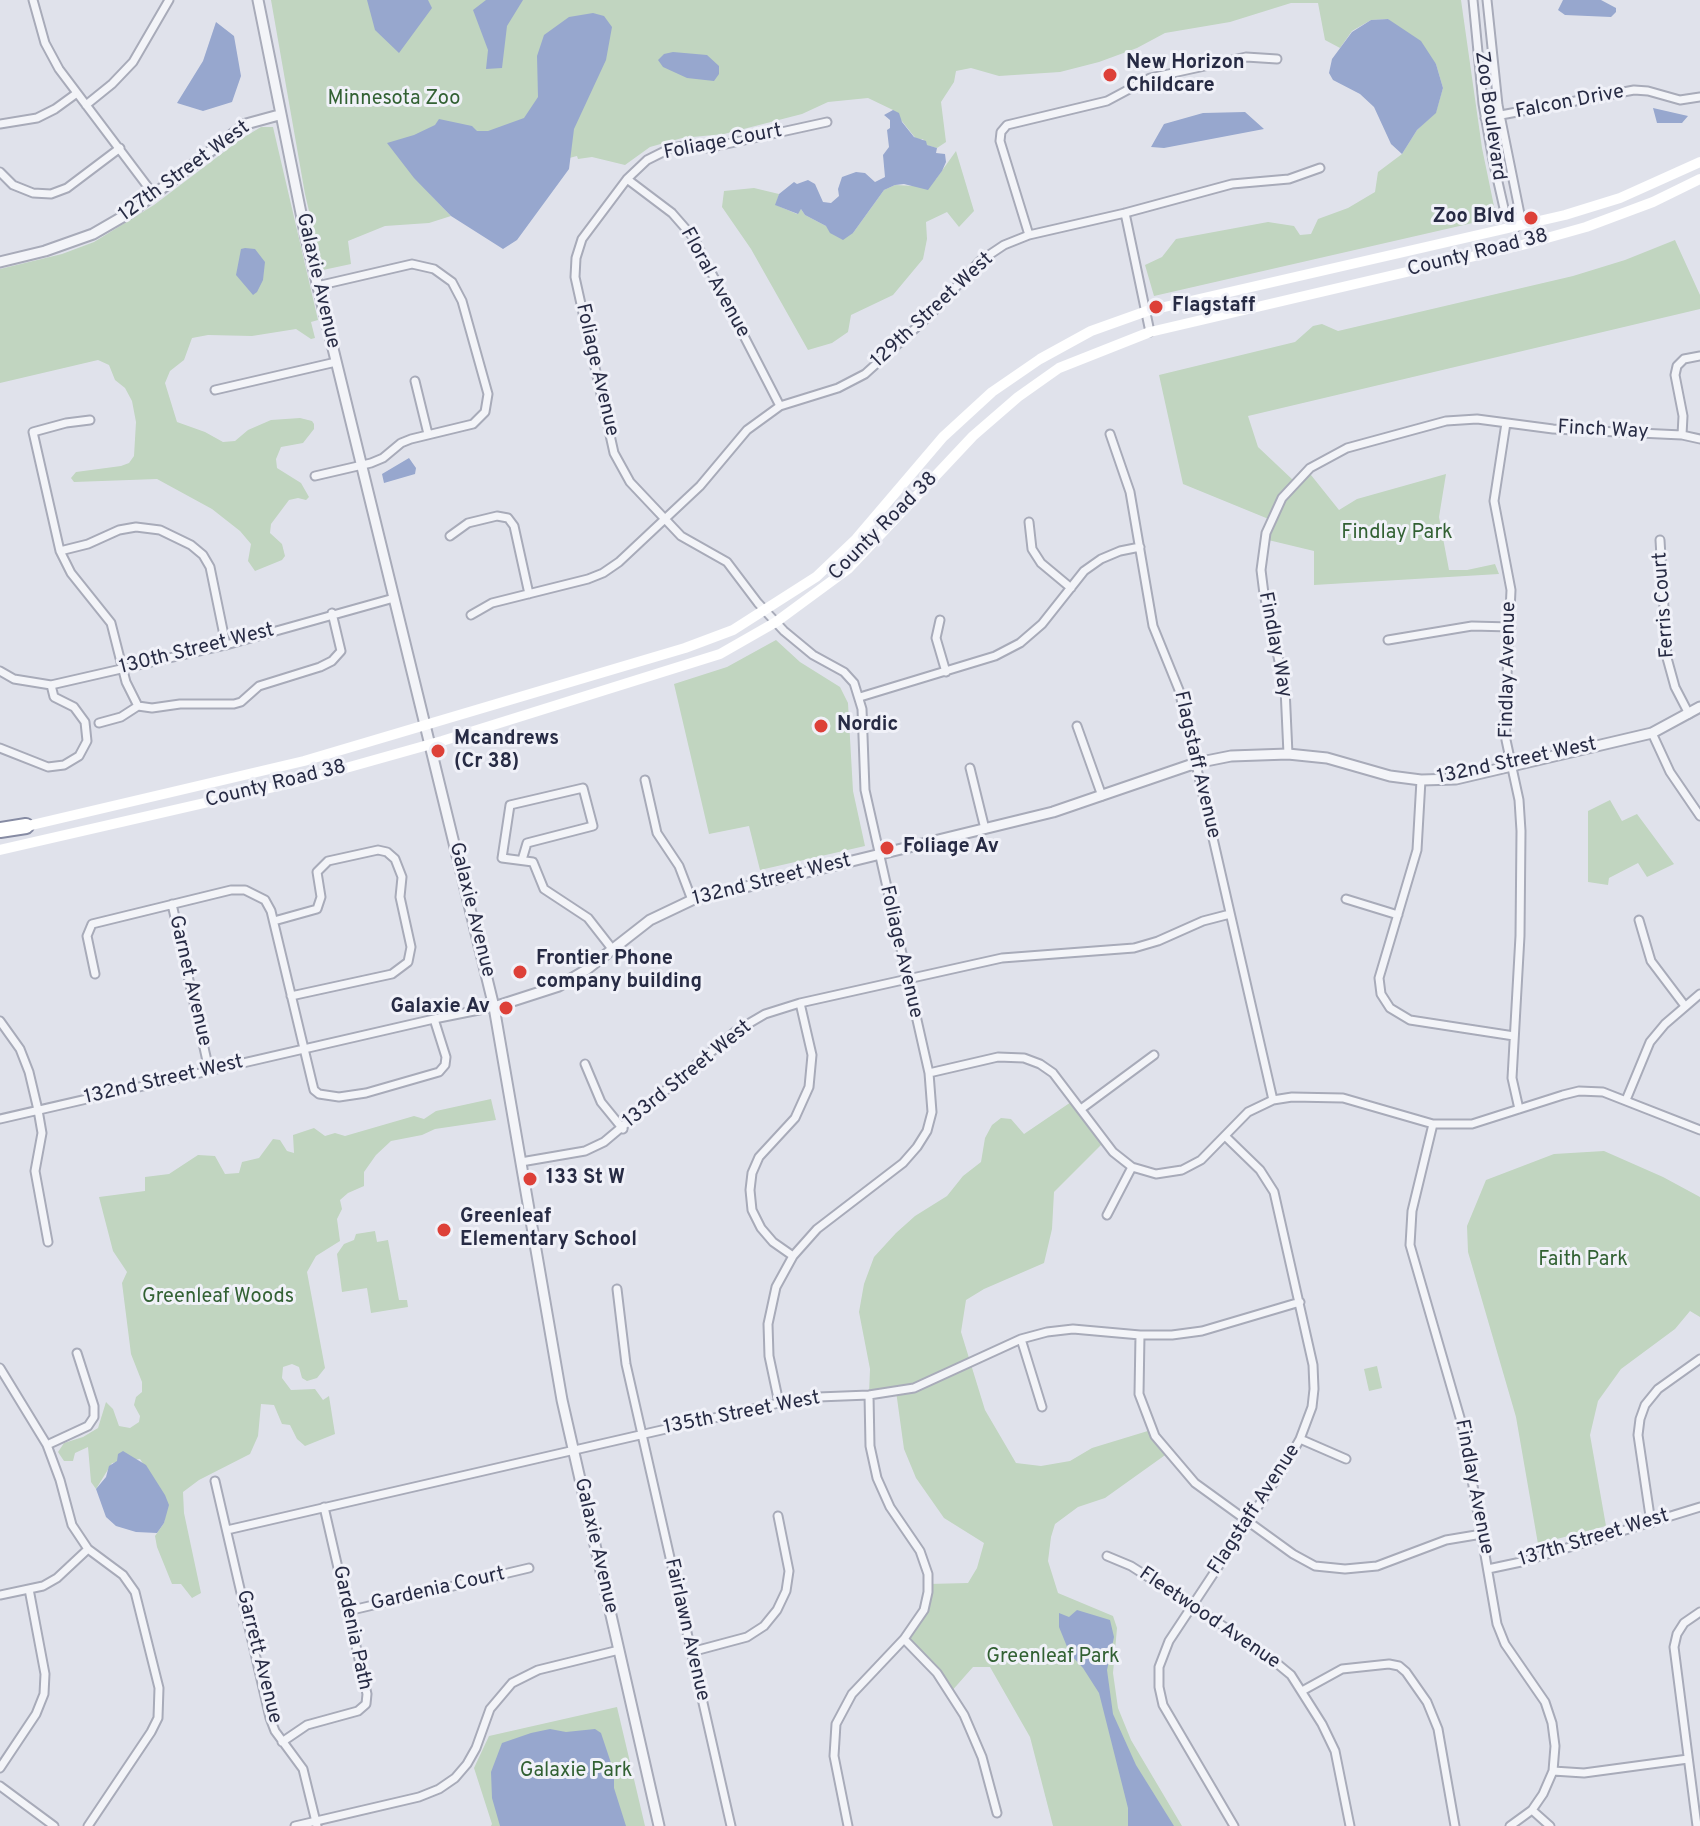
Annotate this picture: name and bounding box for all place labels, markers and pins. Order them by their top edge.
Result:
place label: New Horizon Childcare [1126,52,1244,99]
marker: New Horizon Childcare [1101,66,1119,84]
place label: Zoo Blvd [1433,206,1515,230]
marker: Zoo Blvd [1522,209,1540,227]
place label: Flagstaff [1172,295,1255,319]
marker: Flagstaff [1147,298,1165,316]
place label: Nordic [837,714,898,738]
marker: Nordic [812,717,830,735]
place label: Mcandrews (Cr 38) [454,728,559,775]
marker: Mcandrews (Cr 38) [429,742,447,760]
place label: Foliage Av [903,836,999,860]
marker: Foliage Av [878,839,896,857]
place label: Frontier Phone company building [536,948,702,995]
marker: Frontier Phone company building [511,963,529,981]
place label: Galaxie Av [390,996,490,1020]
marker: Galaxie Av [497,999,515,1017]
place label: 133 St W [546,1167,625,1191]
marker: 133 St W [521,1170,539,1188]
place label: Greenleaf Elementary School [460,1206,637,1253]
marker: Greenleaf Elementary School [435,1221,453,1239]

